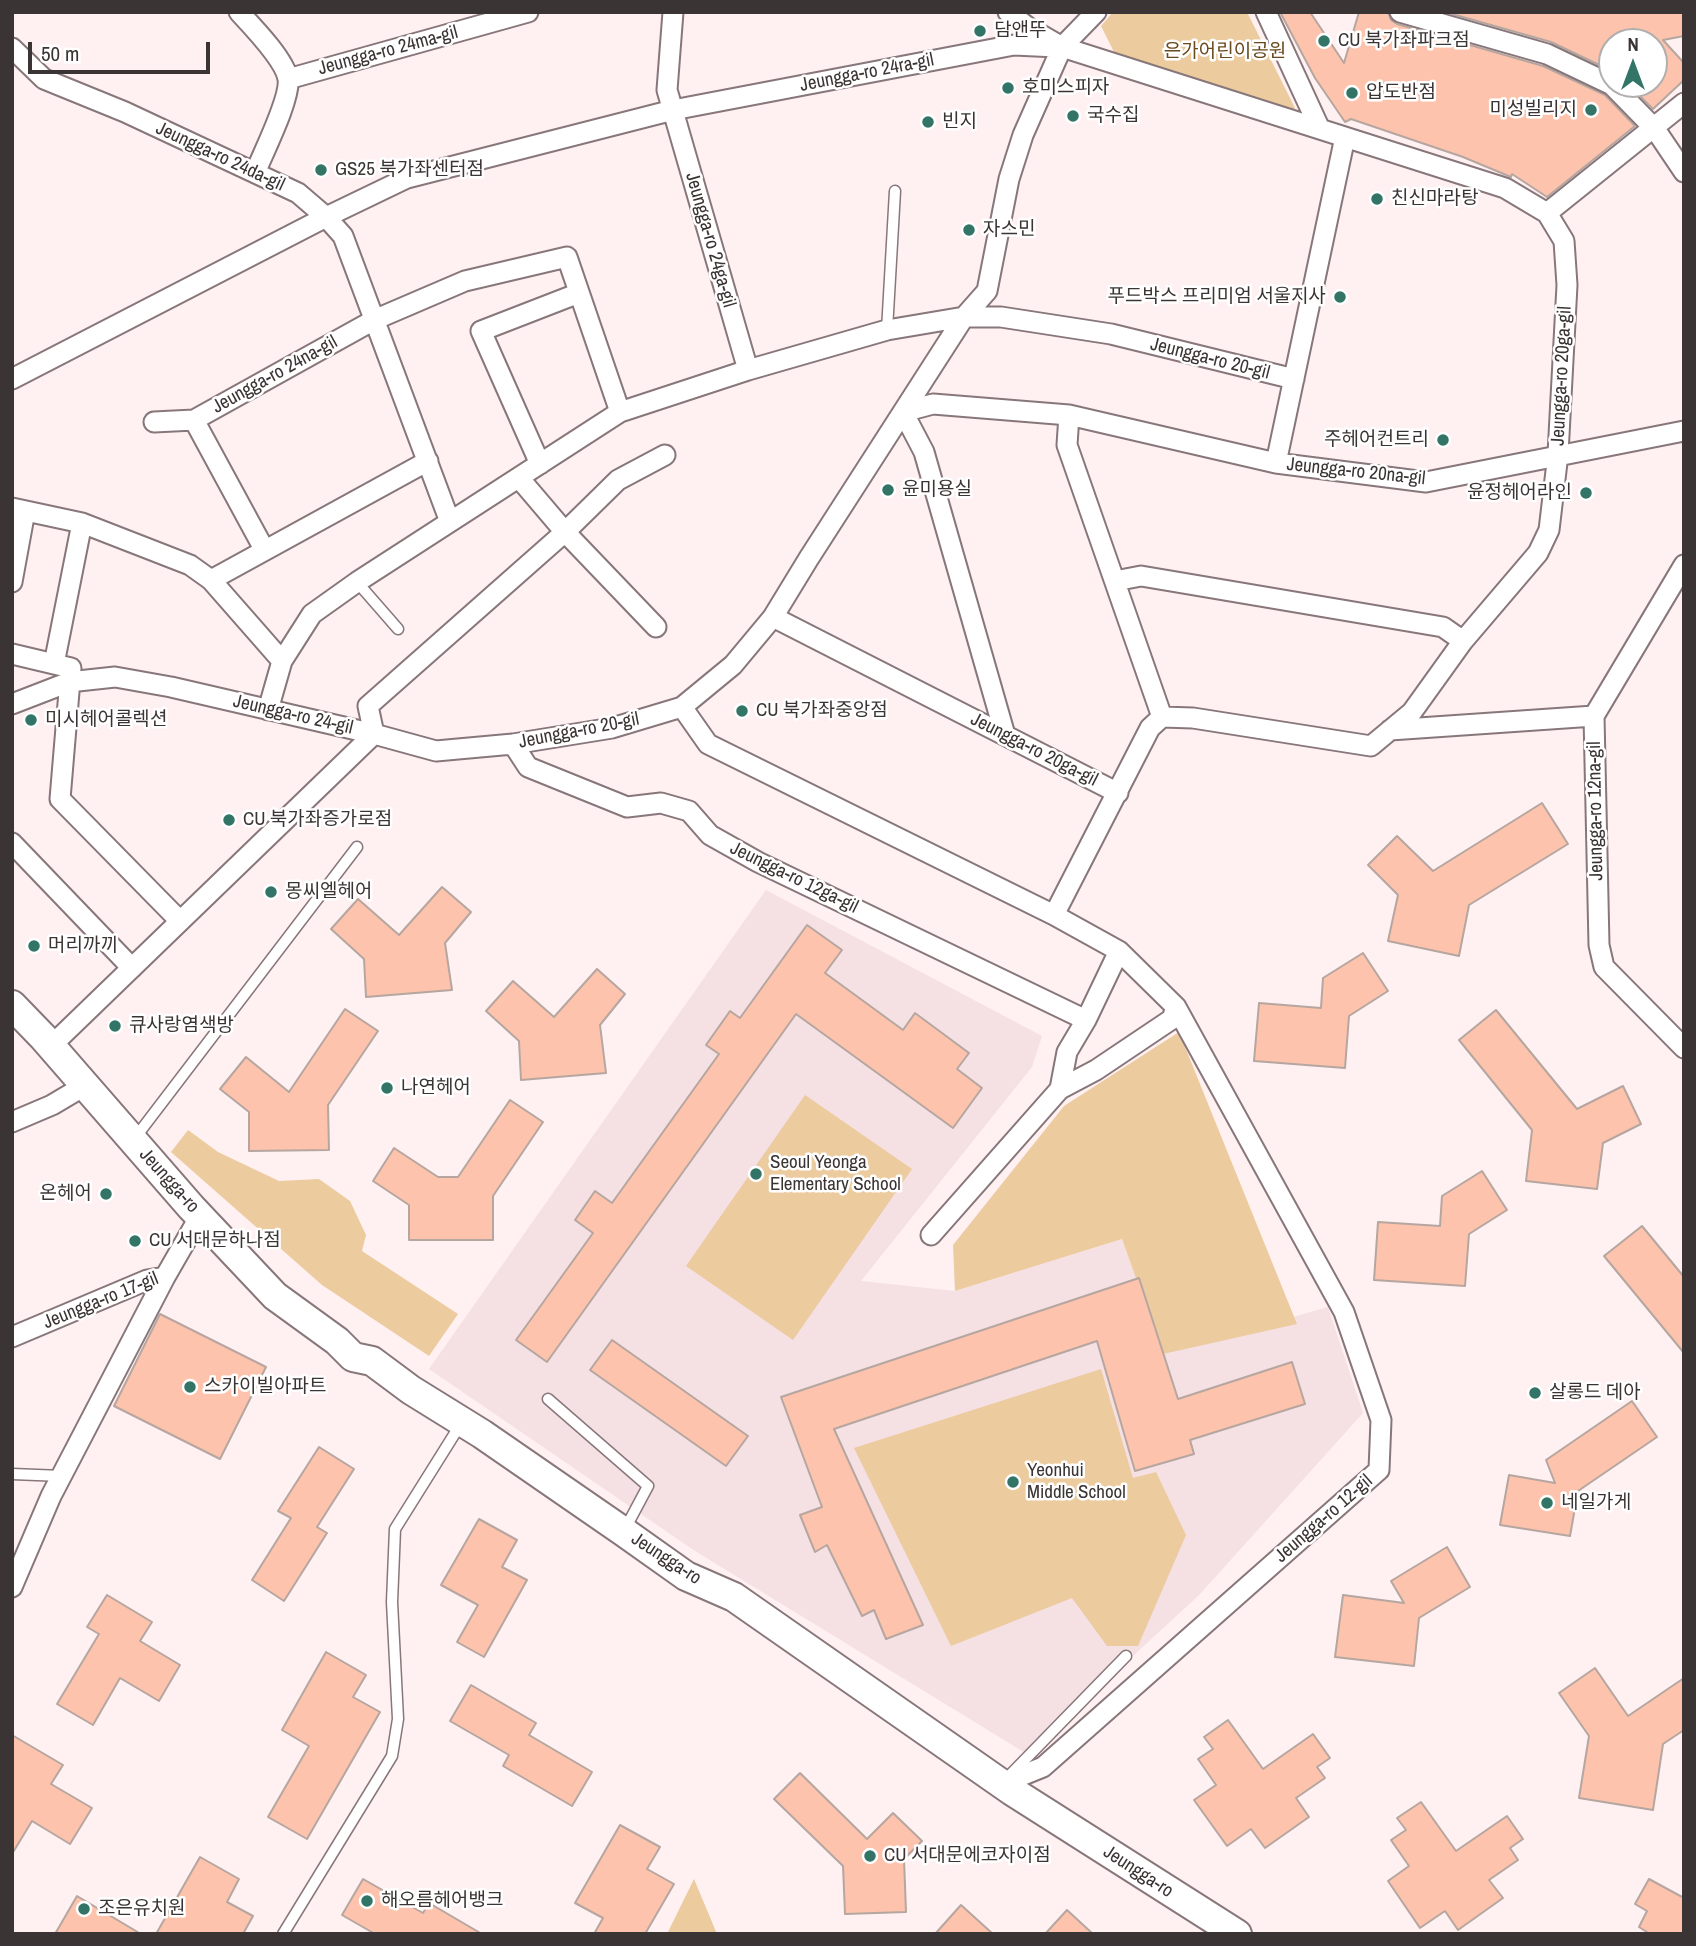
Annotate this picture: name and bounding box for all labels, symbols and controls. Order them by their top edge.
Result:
place label: 담앤뚜 [994,20,1046,42]
street label: Jeungga-ro 24ma-gil [316,21,460,81]
marker: 담앤뚜 [972,23,988,39]
scale bar [32,28,214,72]
north arrow [1598,28,1668,98]
place label: CU 북가좌파크점 [1338,30,1470,52]
text: N [1627,31,1639,57]
marker: CU 북가좌파크점 [1316,33,1332,49]
text: 50 m [41,39,79,68]
park label: 은가어린이공원 [1164,41,1286,63]
street label: Jeungga-ro 24ra-gil [798,49,936,97]
place label: 호미스피자 [1022,77,1109,99]
marker: 호미스피자 [1000,80,1016,96]
place label: 압도반점 [1366,82,1436,104]
marker: 압도반점 [1344,85,1360,101]
place label: 미성빌리지 [1490,99,1577,121]
marker: 미성빌리지 [1583,102,1599,118]
place label: 국수집 [1087,105,1139,127]
marker: 국수집 [1065,108,1081,124]
place label: 빈지 [942,111,977,133]
marker: 빈지 [920,114,936,130]
street label: Jeungga-ro 24da-gil [152,117,288,197]
place label: GS25 북가좌센터점 [335,159,484,181]
marker: GS25 북가좌센터점 [313,162,329,178]
street label: Jeungga-ro 24ga-gil [680,170,740,310]
place label: 친신마라탕 [1391,188,1478,210]
marker: 친신마라탕 [1369,191,1385,207]
place label: 자스민 [983,219,1035,241]
marker: 자스민 [961,222,977,238]
place label: 푸드박스 프리미엄 서울지사 [1108,286,1326,308]
marker: 푸드박스 프리미엄 서울지사 [1332,289,1348,305]
street label: Jeungga-ro 20ga-gil [1547,306,1577,446]
street label: Jeungga-ro 24na-gil [208,331,342,419]
street label: Jeungga-ro 20-gil [1148,333,1272,385]
place label: 주헤어컨트리 [1324,429,1429,451]
marker: 주헤어컨트리 [1435,432,1451,448]
street label: Jeungga-ro 20na-gil [1285,453,1427,491]
place label: 윤미용실 [902,479,972,501]
marker: 윤미용실 [880,482,896,498]
place label: 윤정헤어라인 [1467,482,1572,504]
marker: 윤정헤어라인 [1578,485,1594,501]
street label: Jeungga-ro 24-gil [231,690,355,740]
place label: CU 북가좌중앙점 [756,700,888,722]
marker: CU 북가좌중앙점 [734,703,750,719]
street label: Jeungga-ro 20-gil [517,708,641,754]
street label: Jeungga-ro 20ga-gil [967,708,1101,792]
place label: 미시헤어콜렉션 [45,709,167,731]
marker: 미시헤어콜렉션 [23,712,39,728]
street label: Jeungga-ro 12na-gil [1583,741,1609,881]
place label: CU 북가좌증가로점 [243,809,392,831]
marker: CU 북가좌증가로점 [221,812,237,828]
street label: Jeungga-ro 12ga-gil [726,837,862,919]
place label: 몽씨엘헤어 [285,881,372,903]
marker: 몽씨엘헤어 [263,884,279,900]
place label: 머리까끼 [48,935,118,957]
marker: 머리까끼 [26,938,42,954]
place label: 큐사랑염색방 [129,1015,234,1037]
marker: 큐사랑염색방 [107,1018,123,1034]
place label: 나연헤어 [401,1077,471,1099]
marker: 나연헤어 [379,1080,395,1096]
street label: Jeungga-ro [134,1144,204,1218]
place label: Seoul Yeonga Elementary School [770,1152,901,1196]
marker: Seoul Yeonga Elementary School [748,1166,764,1182]
place label: 온헤어 [40,1183,92,1205]
marker: 온헤어 [98,1186,114,1202]
place label: CU 서대문하나점 [149,1230,281,1252]
marker: CU 서대문하나점 [127,1233,143,1249]
street label: Jeungga-ro 17-gil [40,1268,162,1334]
place label: 스카이빌아파트 [204,1376,326,1398]
marker: 스카이빌아파트 [182,1379,198,1395]
place label: 살롱드 데아 [1549,1382,1641,1404]
marker: 살롱드 데아 [1527,1385,1543,1401]
place label: Yeonhui Middle School [1027,1460,1126,1504]
street label: Jeungga-ro 12-gil [1270,1470,1378,1568]
marker: Yeonhui Middle School [1005,1474,1021,1490]
place label: 네일가게 [1561,1492,1631,1514]
marker: 네일가게 [1539,1495,1555,1511]
street label: Jeungga-ro [627,1528,705,1590]
street label: Jeungga-ro [1099,1841,1177,1903]
place label: CU 서대문에코자이점 [884,1845,1051,1867]
marker: CU 서대문에코자이점 [862,1848,878,1864]
place label: 해오름헤어뱅크 [381,1890,503,1912]
marker: 해오름헤어뱅크 [359,1893,375,1909]
place label: 조은유치원 [98,1898,185,1920]
marker: 조은유치원 [76,1901,92,1917]

